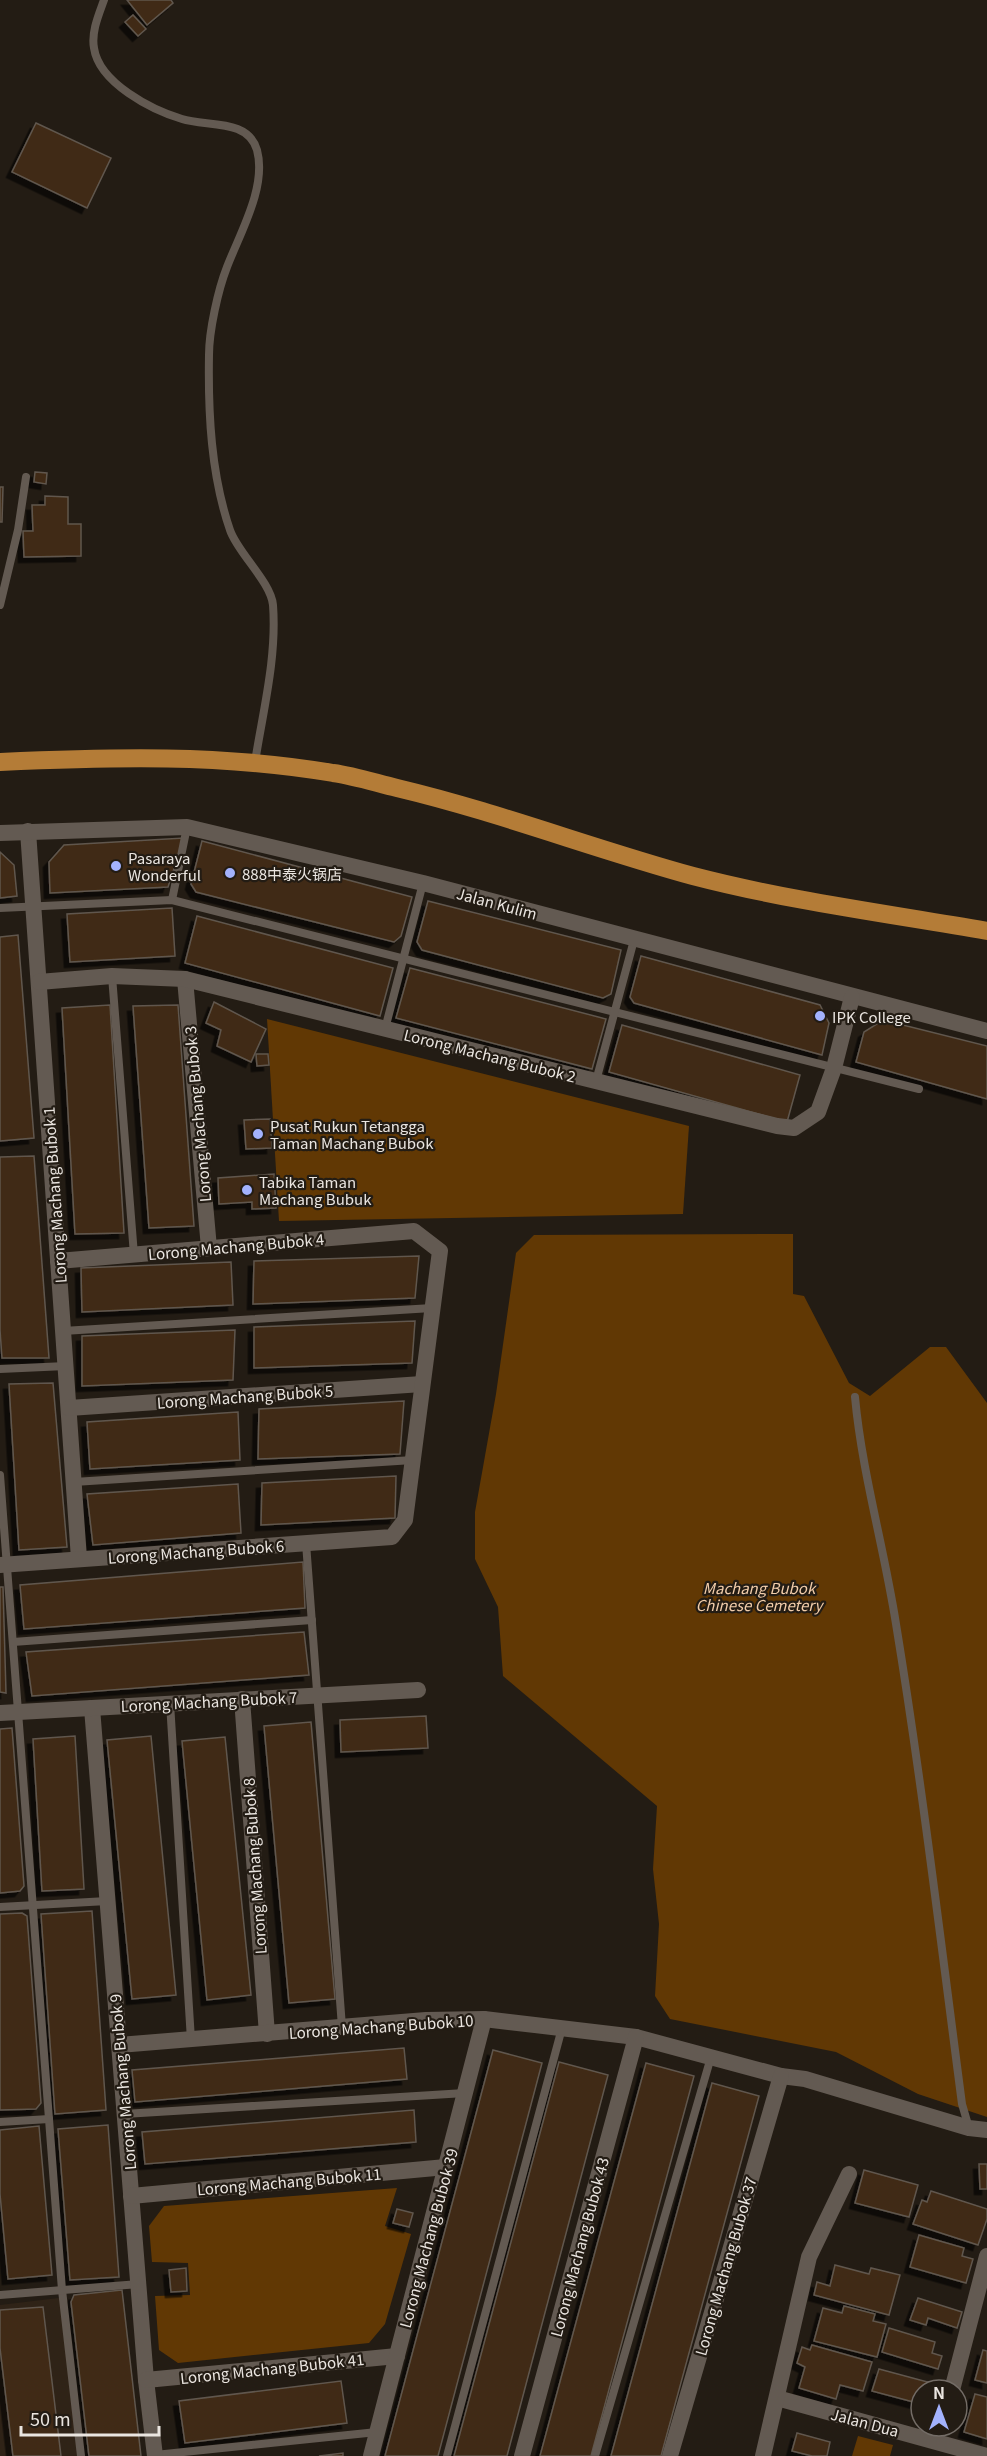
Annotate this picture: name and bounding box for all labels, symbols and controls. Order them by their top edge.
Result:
place label: Pasaraya Wonderful [128,847,201,885]
marker: Pasaraya Wonderful [109,859,123,873]
place label: 888中泰火锅店 [242,863,342,884]
marker: 888中泰火锅店 [223,866,237,880]
street label: Jalan Kulim [454,882,540,924]
place label: IPK College [832,1006,911,1027]
marker: IPK College [813,1009,827,1023]
street label: Lorong Machang Bubok 2 [402,1023,578,1087]
street label: Lorong Machang Bubok 3 [179,1025,215,1203]
street label: Lorong Machang Bubok 1 [37,1106,71,1284]
place label: Pusat Rukun Tetangga Taman Machang Bubok [270,1115,434,1153]
marker: Pusat Rukun Tetangga Taman Machang Bubok [251,1127,265,1141]
place label: Tabika Taman Machang Bubuk [259,1171,372,1209]
marker: Tabika Taman Machang Bubuk [240,1183,254,1197]
street label: Lorong Machang Bubok 4 [147,1228,325,1264]
street label: Lorong Machang Bubok 5 [156,1379,334,1413]
street label: Lorong Machang Bubok 6 [107,1534,285,1568]
park label: Machang Bubok Chinese Cemetery [696,1577,824,1615]
street label: Lorong Machang Bubok 7 [120,1686,298,1716]
street label: Lorong Machang Bubok 8 [237,1777,271,1955]
street label: Lorong Machang Bubok 9 [104,1993,140,2171]
street label: Lorong Machang Bubok 10 [288,2009,474,2043]
street label: Lorong Machang Bubok 39 [394,2146,462,2330]
street label: Lorong Machang Bubok 43 [545,2155,613,2339]
street label: Lorong Machang Bubok 11 [196,2162,382,2200]
street label: Lorong Machang Bubok 37 [689,2174,761,2358]
street label: Lorong Machang Bubok 41 [179,2348,365,2388]
north arrow [909,2378,969,2438]
text: N [933,2380,945,2404]
scale bar [21,2399,159,2437]
street label: Jalan Dua [829,2403,901,2441]
text: 50 m [30,2405,71,2431]

